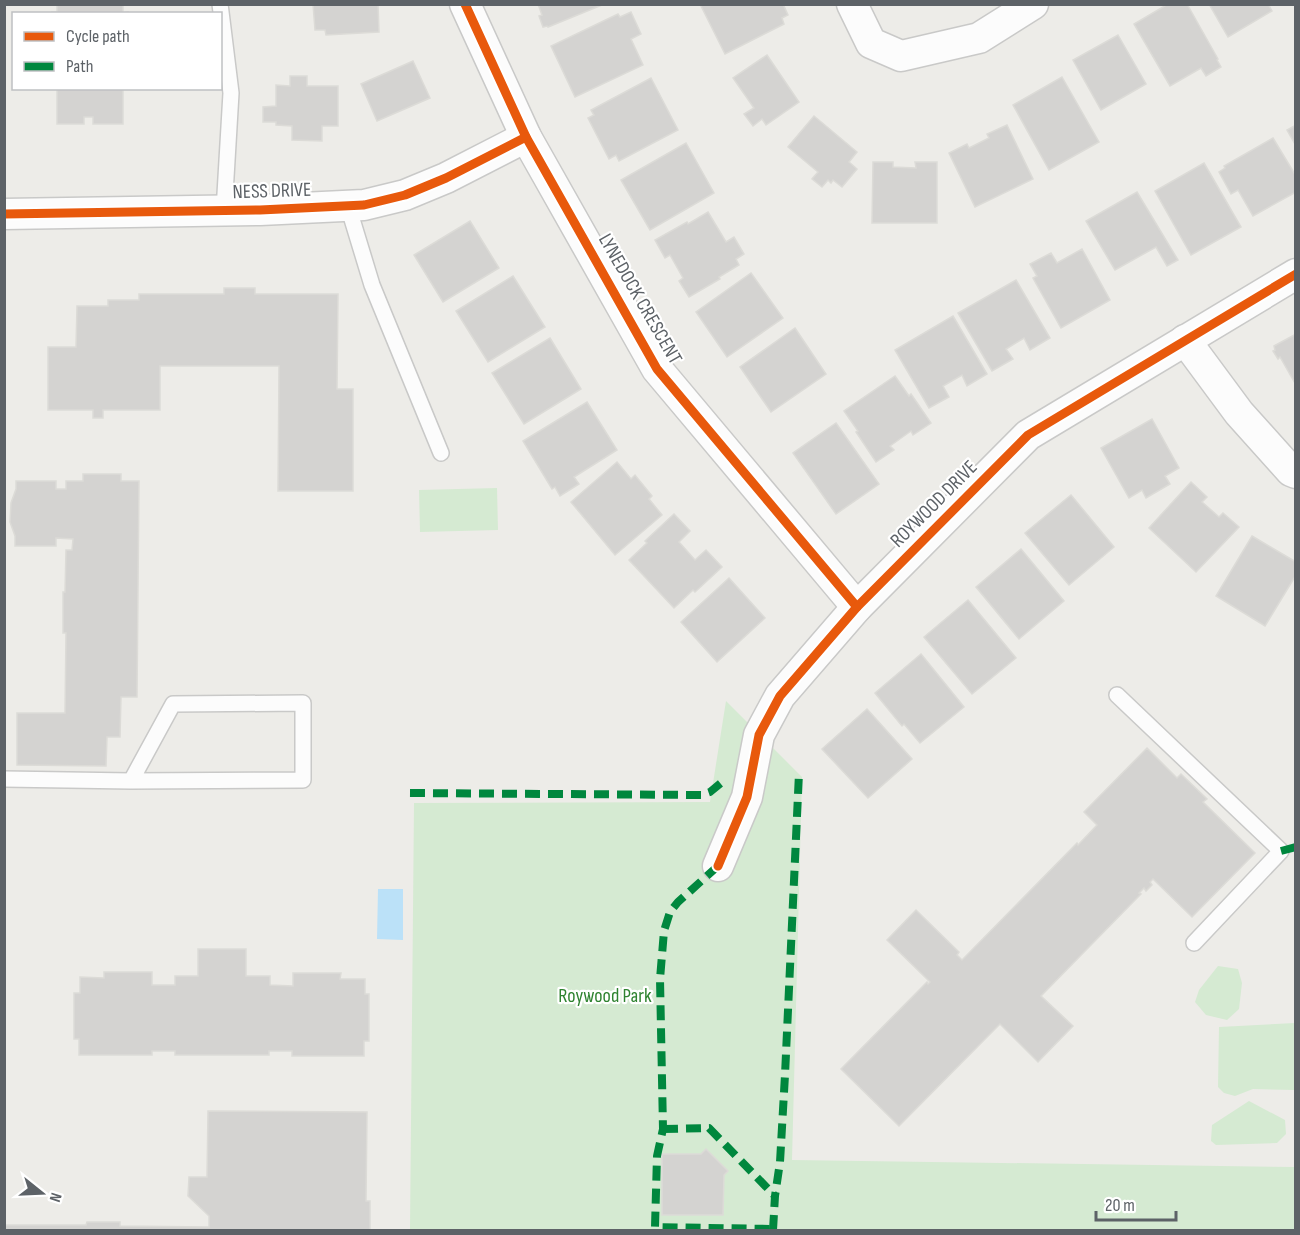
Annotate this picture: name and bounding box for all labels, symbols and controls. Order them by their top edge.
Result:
legend [12,12,222,90]
text: Cycle path [66,26,130,47]
text: Path [66,56,94,77]
street label: NESS DRIVE [232,178,312,204]
street label: LYNEDOCK CRESCENT [593,230,687,368]
street label: ROYWOOD DRIVE [886,456,982,552]
park label: Roywood Park [558,984,652,1008]
north arrow [12,1163,72,1223]
scale bar [1096,1184,1176,1222]
text: N [44,1190,65,1204]
text: 20 m [1105,1195,1135,1216]

